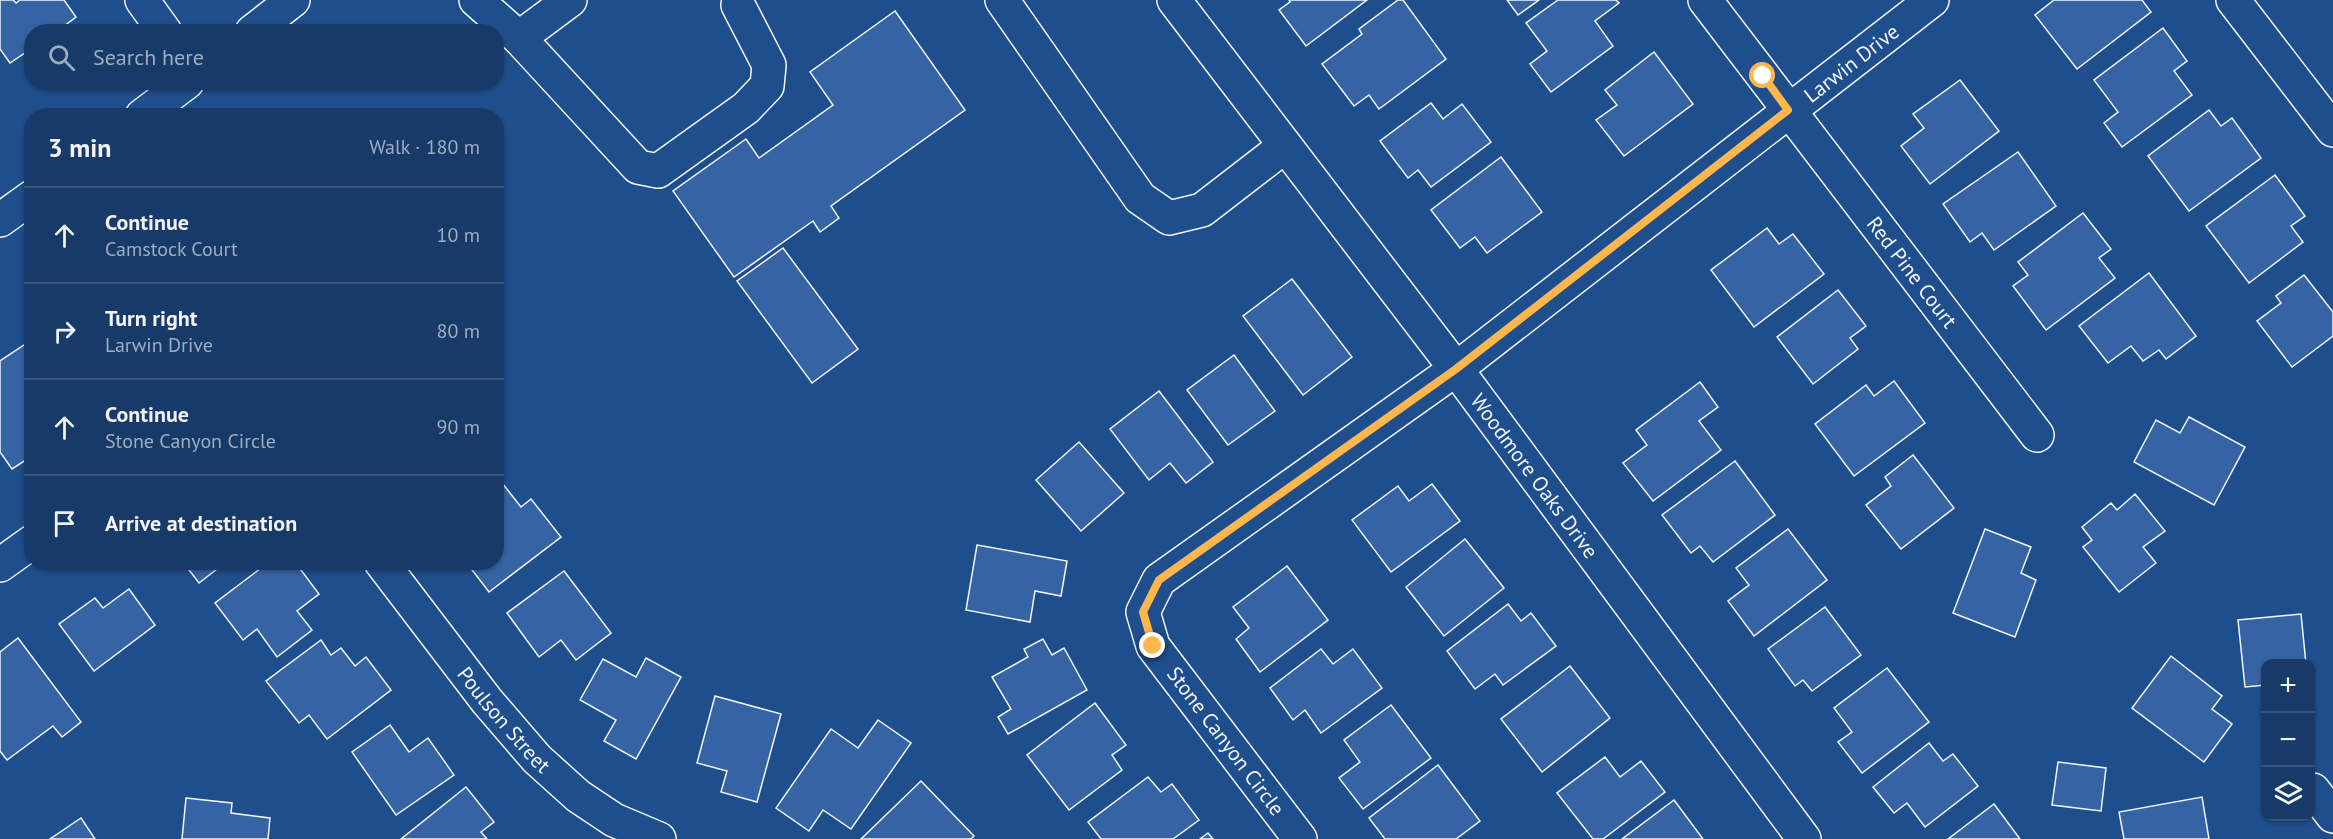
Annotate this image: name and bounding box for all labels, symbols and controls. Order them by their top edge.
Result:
street label: Larwin Drive [1798,17,1904,108]
search box [24,24,504,90]
icon: search [45,41,78,74]
text: Search here [93,43,204,71]
route start [1749,62,1775,88]
text: 3 min [48,131,111,164]
text: Walk · 180 m [369,134,480,160]
text: Continue [105,208,189,236]
street label: Red Pine Court [1861,211,1964,333]
icon: ahead [48,219,81,252]
text: 10 m [437,222,480,248]
text: Camstock Court [105,236,238,262]
text: Turn right [105,304,197,332]
icon: right [48,315,81,348]
text: 80 m [437,318,480,344]
text: Larwin Drive [105,332,213,358]
street label: Woodmore Oaks Drive [1465,388,1605,563]
text: Continue [105,400,189,428]
icon: ahead [48,411,81,444]
text: 90 m [437,414,480,440]
text: Stone Canyon Circle [105,428,276,454]
icon: arrive [48,507,81,540]
text: Arrive at destination [105,509,297,537]
route end [1139,632,1165,658]
map controls [2261,659,2315,821]
button: + [2261,659,2315,713]
street label: Poulson Street [452,661,556,778]
street label: Stone Canyon Circle [1161,661,1291,821]
button: − [2261,713,2315,767]
button: layers [2261,767,2315,821]

